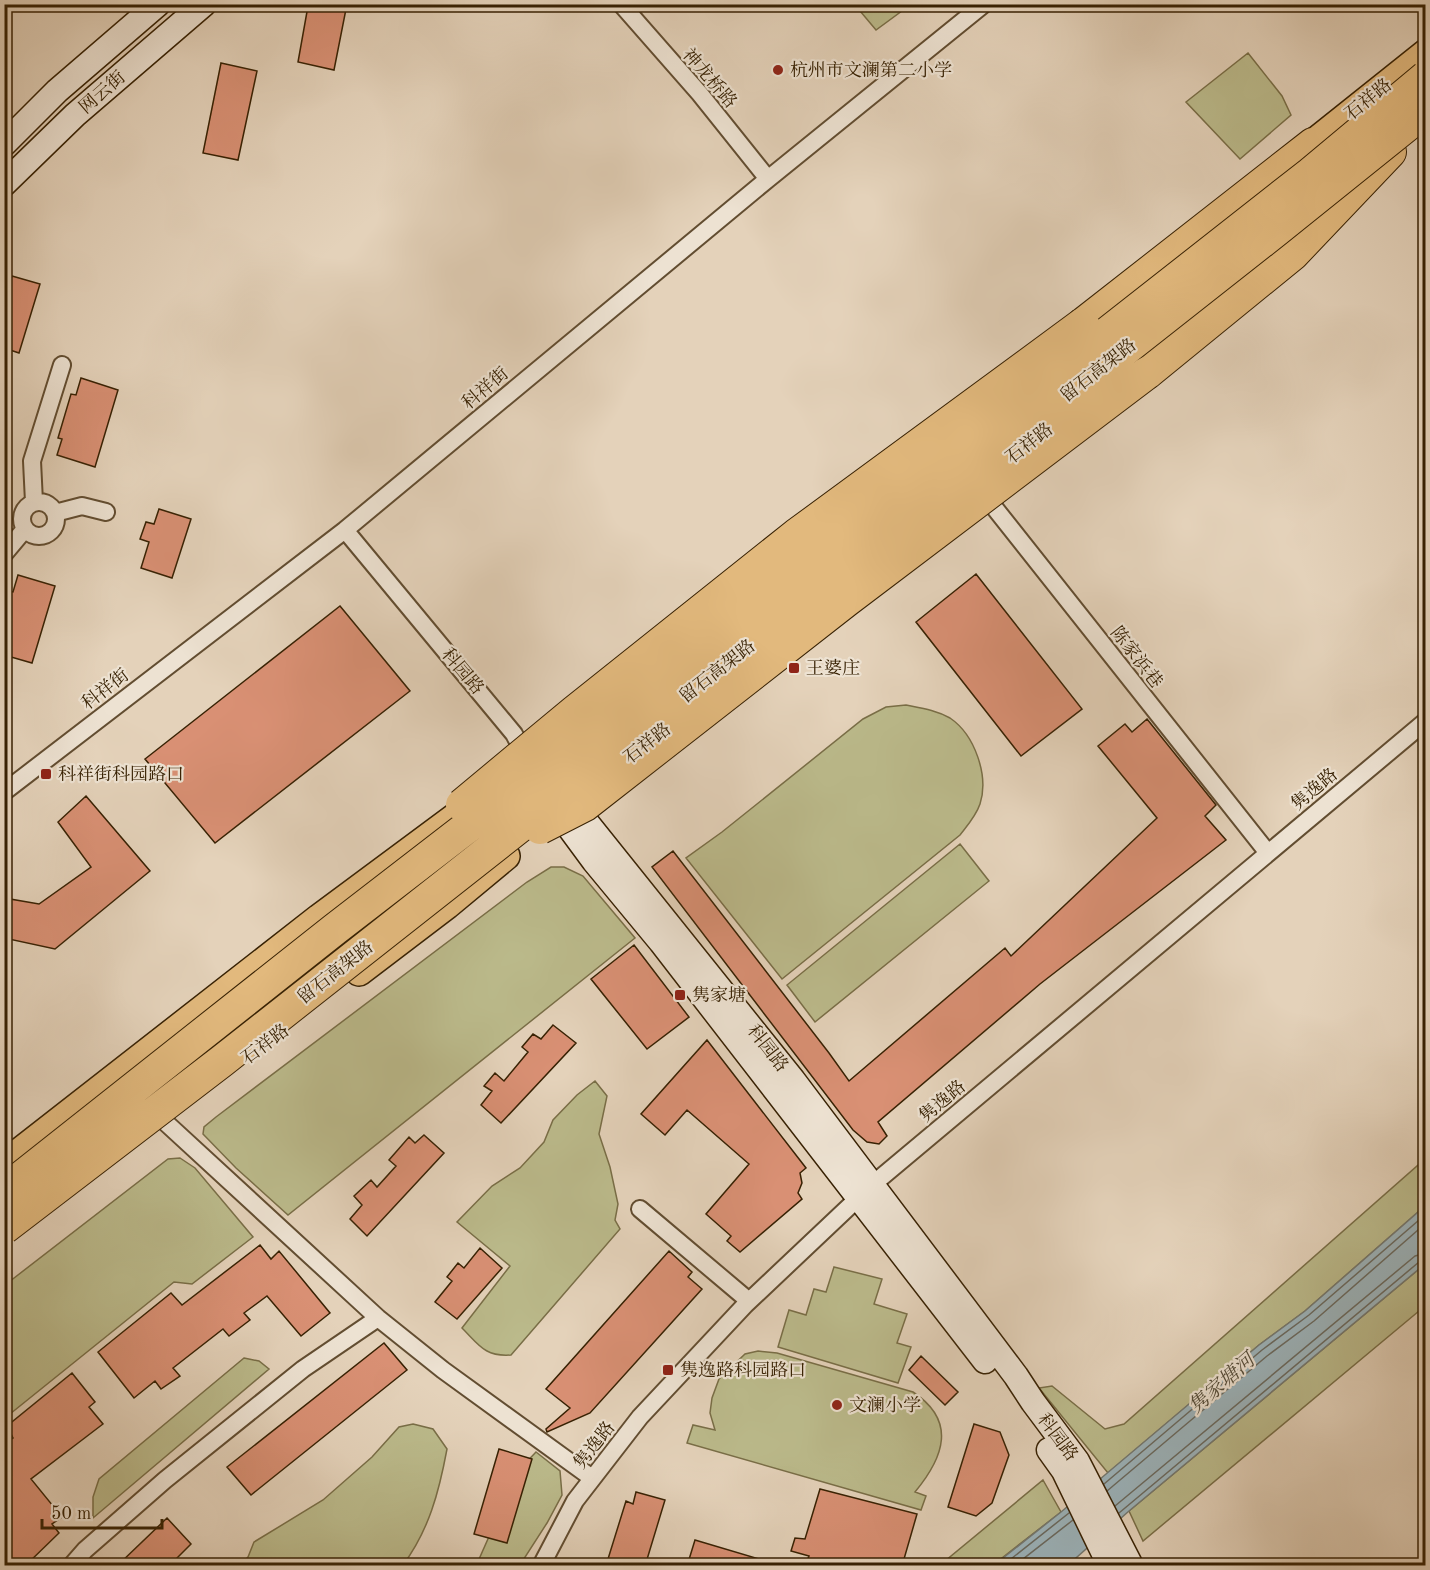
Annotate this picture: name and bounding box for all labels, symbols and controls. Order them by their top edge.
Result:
street label: 神龙桥路 [679,44,741,112]
place label: 杭州市文澜第二小学 [790,60,952,80]
marker: 杭州市文澜第二小学 [771,63,785,77]
street label: 网云街 [76,67,129,117]
street label: 石祥路 [1341,74,1395,124]
street label: 留石高架路 [1056,334,1140,406]
street label: 科祥街 [458,363,512,413]
street label: 石祥路 [1002,418,1056,468]
street label: 陈家浜巷 [1107,622,1167,692]
street label: 留石高架路 [675,635,759,707]
street label: 科园路 [438,644,488,698]
place label: 王婆庄 [806,658,860,678]
marker: 王婆庄 [787,661,801,675]
street label: 科祥街 [78,664,132,714]
street label: 石祥路 [620,718,674,768]
place label: 科祥街科园路口 [58,764,184,784]
street label: 隽逸路 [1287,764,1341,814]
marker: 科祥街科园路口 [39,767,53,781]
street label: 留石高架路 [293,936,377,1008]
place label: 隽家塘 [692,985,746,1005]
marker: 隽家塘 [673,988,687,1002]
street label: 石祥路 [237,1020,293,1068]
street label: 科园路 [743,1021,793,1075]
street label: 隽逸路 [915,1076,969,1126]
water label: 隽家塘河 [1184,1347,1261,1418]
place label: 隽逸路科园路口 [680,1360,806,1380]
marker: 隽逸路科园路口 [661,1363,675,1377]
place label: 文澜小学 [849,1395,921,1415]
marker: 文澜小学 [830,1398,844,1412]
street label: 科园路 [1034,1409,1082,1465]
street label: 隽逸路 [569,1418,619,1472]
scale bar [42,1492,162,1530]
text: 50 m [51,1505,91,1523]

